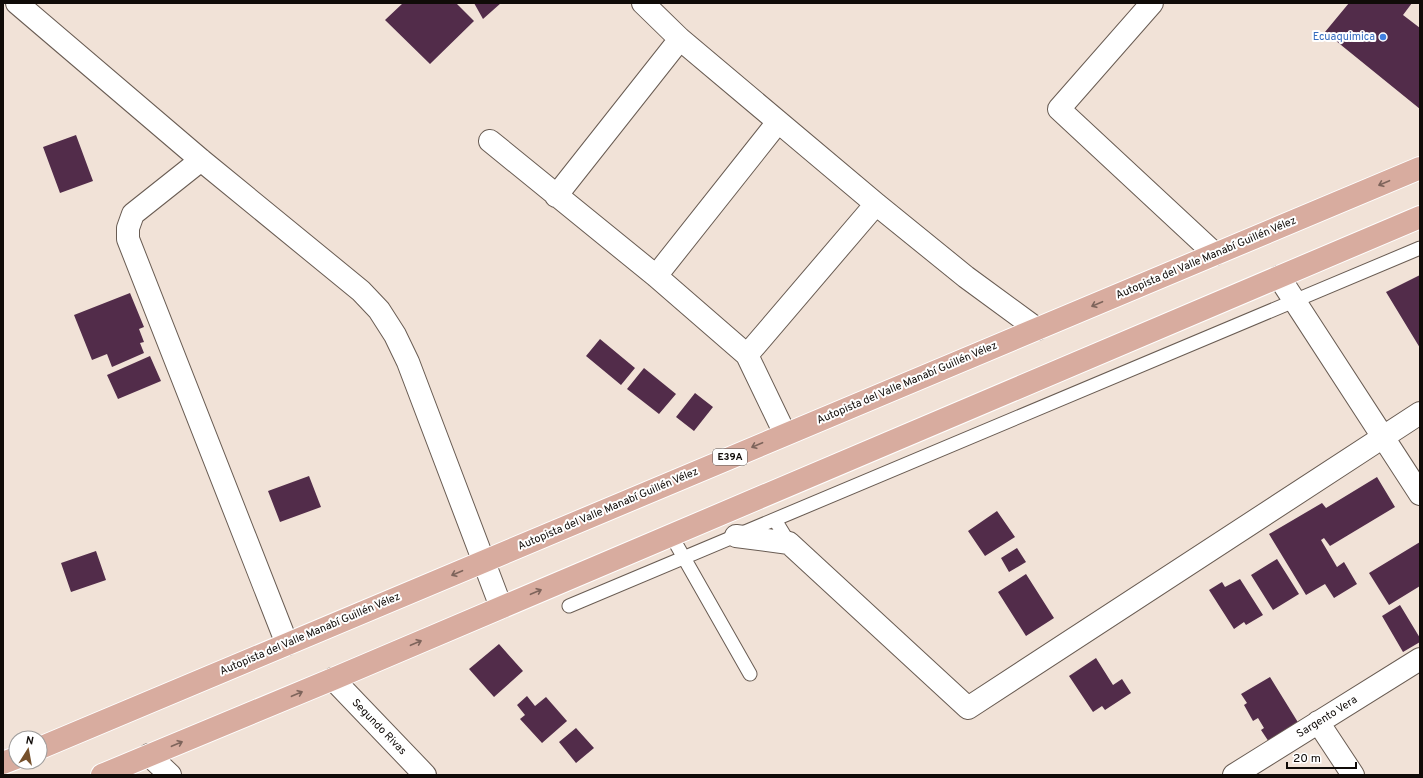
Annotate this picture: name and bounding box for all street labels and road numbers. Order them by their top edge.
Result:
street label: Autopista del Valle Manabí Guillén Vélez [1114,214,1298,302]
street label: Autopista del Valle Manabí Guillén Vélez [815,339,999,427]
road number: E39A [713,449,747,465]
street label: Autopista del Valle Manabí Guillén Vélez [516,465,700,553]
street label: Autopista del Valle Manabí Guillén Vélez [218,590,402,678]
street label: Sargento Vera [1294,693,1360,741]
street label: Segundo Rivas [349,696,409,758]

